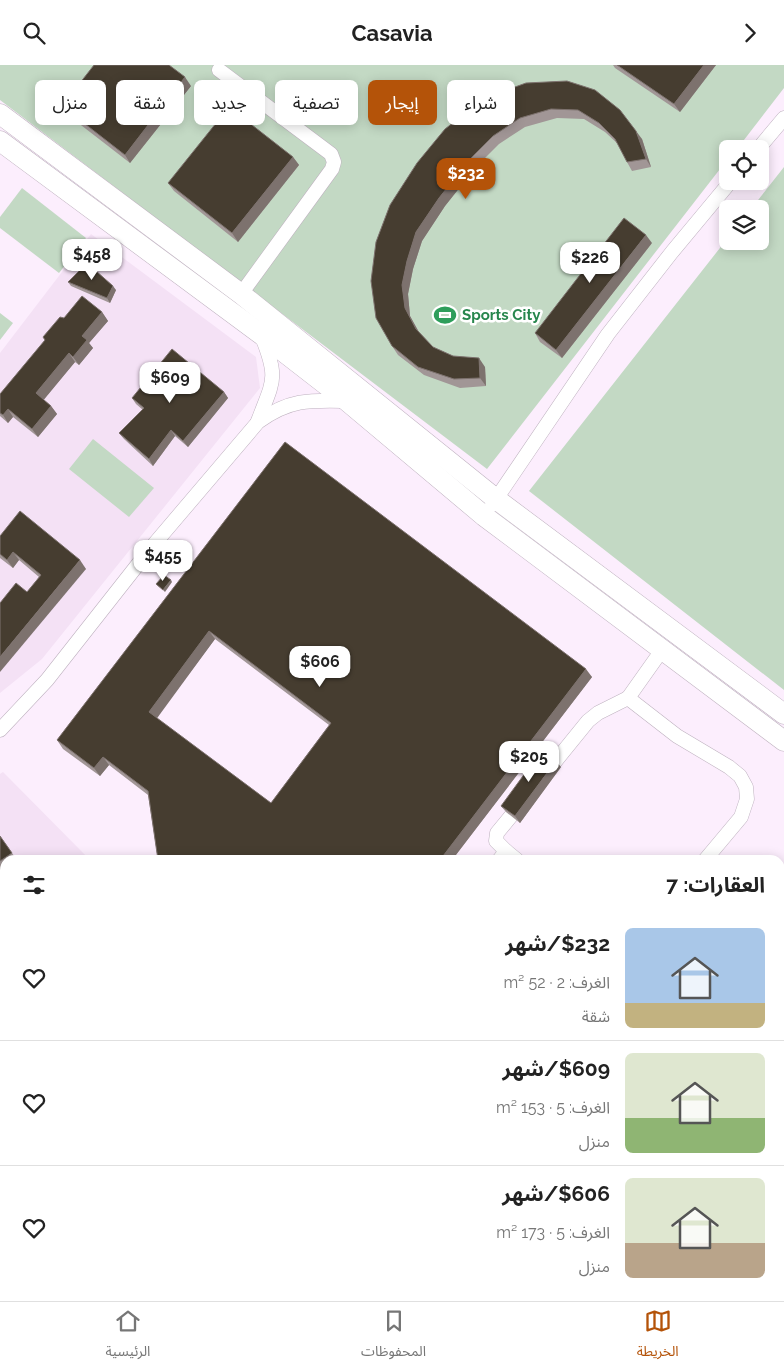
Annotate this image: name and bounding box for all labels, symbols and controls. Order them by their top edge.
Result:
icon: search [20,19,48,47]
icon: forward [736,19,764,47]
text: Casavia [351,20,433,46]
chip: منزل [35,80,106,125]
chip: شقة [116,80,184,125]
chip: جديد [194,80,265,125]
chip: تصفية [275,80,358,125]
chip: إيجار [368,80,437,125]
chip: شراء [447,80,515,125]
map controls [719,140,769,250]
button: locate [719,140,769,190]
pin: $232 [436,157,496,200]
text: $232 [447,164,485,183]
button: layers [719,200,769,250]
pin: $458 [62,239,122,281]
pin: $226 [560,241,620,284]
text: $458 [73,245,111,264]
text: $226 [571,248,609,267]
sports icon: Sports City [432,302,458,328]
place label: Sports City [462,306,541,324]
pin: $609 [140,361,200,404]
text: $609 [150,368,190,387]
pin: $455 [133,539,193,582]
text: $455 [144,546,182,565]
pin: $606 [290,645,350,688]
text: $606 [300,652,340,671]
pin: $205 [499,741,559,783]
text: $205 [510,747,548,766]
icon: filters [20,871,48,899]
text: العقارات: 7 [666,872,765,897]
text: $232/شهر [505,931,610,956]
icon: home [665,948,725,1008]
icon: heart [20,964,48,992]
text: الغرف: 2 · 52 m² [503,973,610,992]
text: شقة [582,1007,610,1026]
text: $609/شهر [503,1056,610,1081]
icon: home [665,1073,725,1133]
icon: heart [20,1089,48,1117]
text: الغرف: 5 · 153 m² [496,1098,610,1117]
text: منزل [579,1132,610,1151]
text: $606/شهر [502,1181,610,1206]
icon: home [665,1198,725,1258]
icon: heart [20,1214,48,1242]
text: الغرف: 5 · 173 m² [496,1223,610,1242]
text: منزل [579,1257,610,1276]
tab: الرئيسية [105,1307,150,1366]
tab: المحفوظات [361,1307,426,1366]
tab: الخريطة [637,1307,679,1366]

